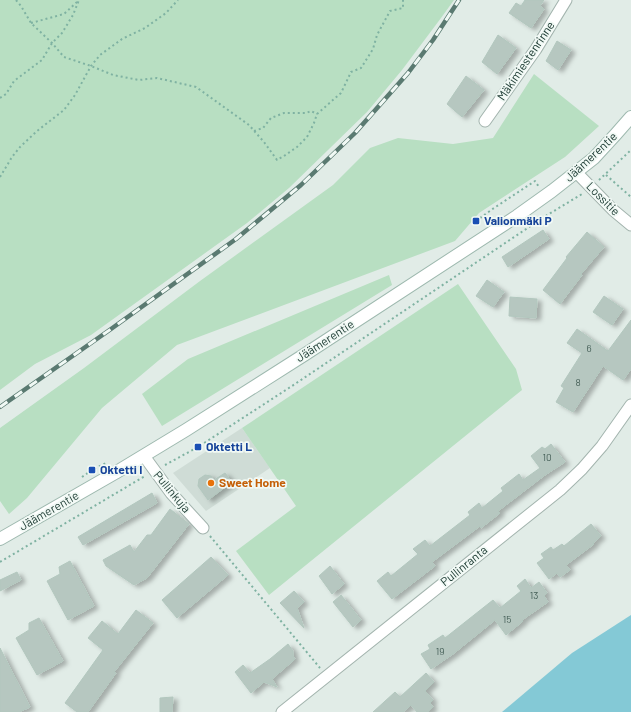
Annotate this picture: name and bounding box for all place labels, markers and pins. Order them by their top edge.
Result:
place label: Valionmäki P [484,213,552,227]
marker: Valionmäki P [471,216,481,226]
place label: Oktetti L [206,439,252,453]
marker: Oktetti L [193,442,203,452]
place label: Oktetti I [100,462,142,476]
marker: Oktetti I [87,465,97,475]
place label: Sweet Home [219,475,286,489]
marker: Sweet Home [206,478,216,488]

